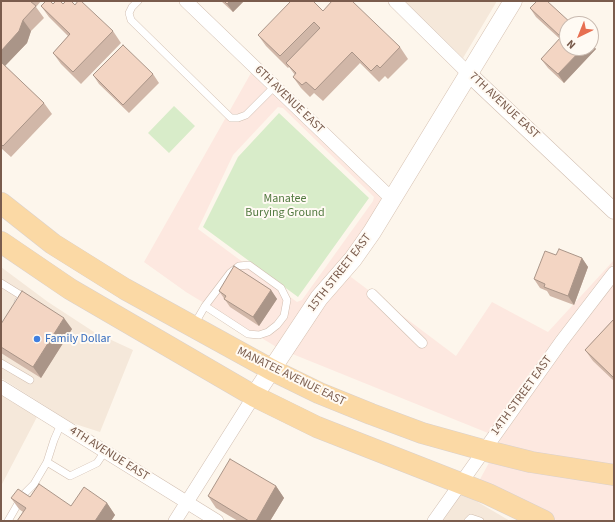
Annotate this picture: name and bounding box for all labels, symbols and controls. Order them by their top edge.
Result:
north arrow [559,16,599,56]
text: N [563,36,579,52]
street label: 6TH AVENUE EAST [251,63,327,137]
street label: 7TH AVENUE EAST [466,70,542,142]
park label: Manatee Burying Ground [245,192,325,220]
street label: 15TH STREET EAST [305,231,375,315]
place label: Family Dollar [45,332,111,346]
marker: Family Dollar [32,334,42,344]
street label: MANATEE AVENUE EAST [234,344,348,410]
street label: 14TH STREET EAST [488,353,556,439]
street label: 4TH AVENUE EAST [67,424,151,484]

